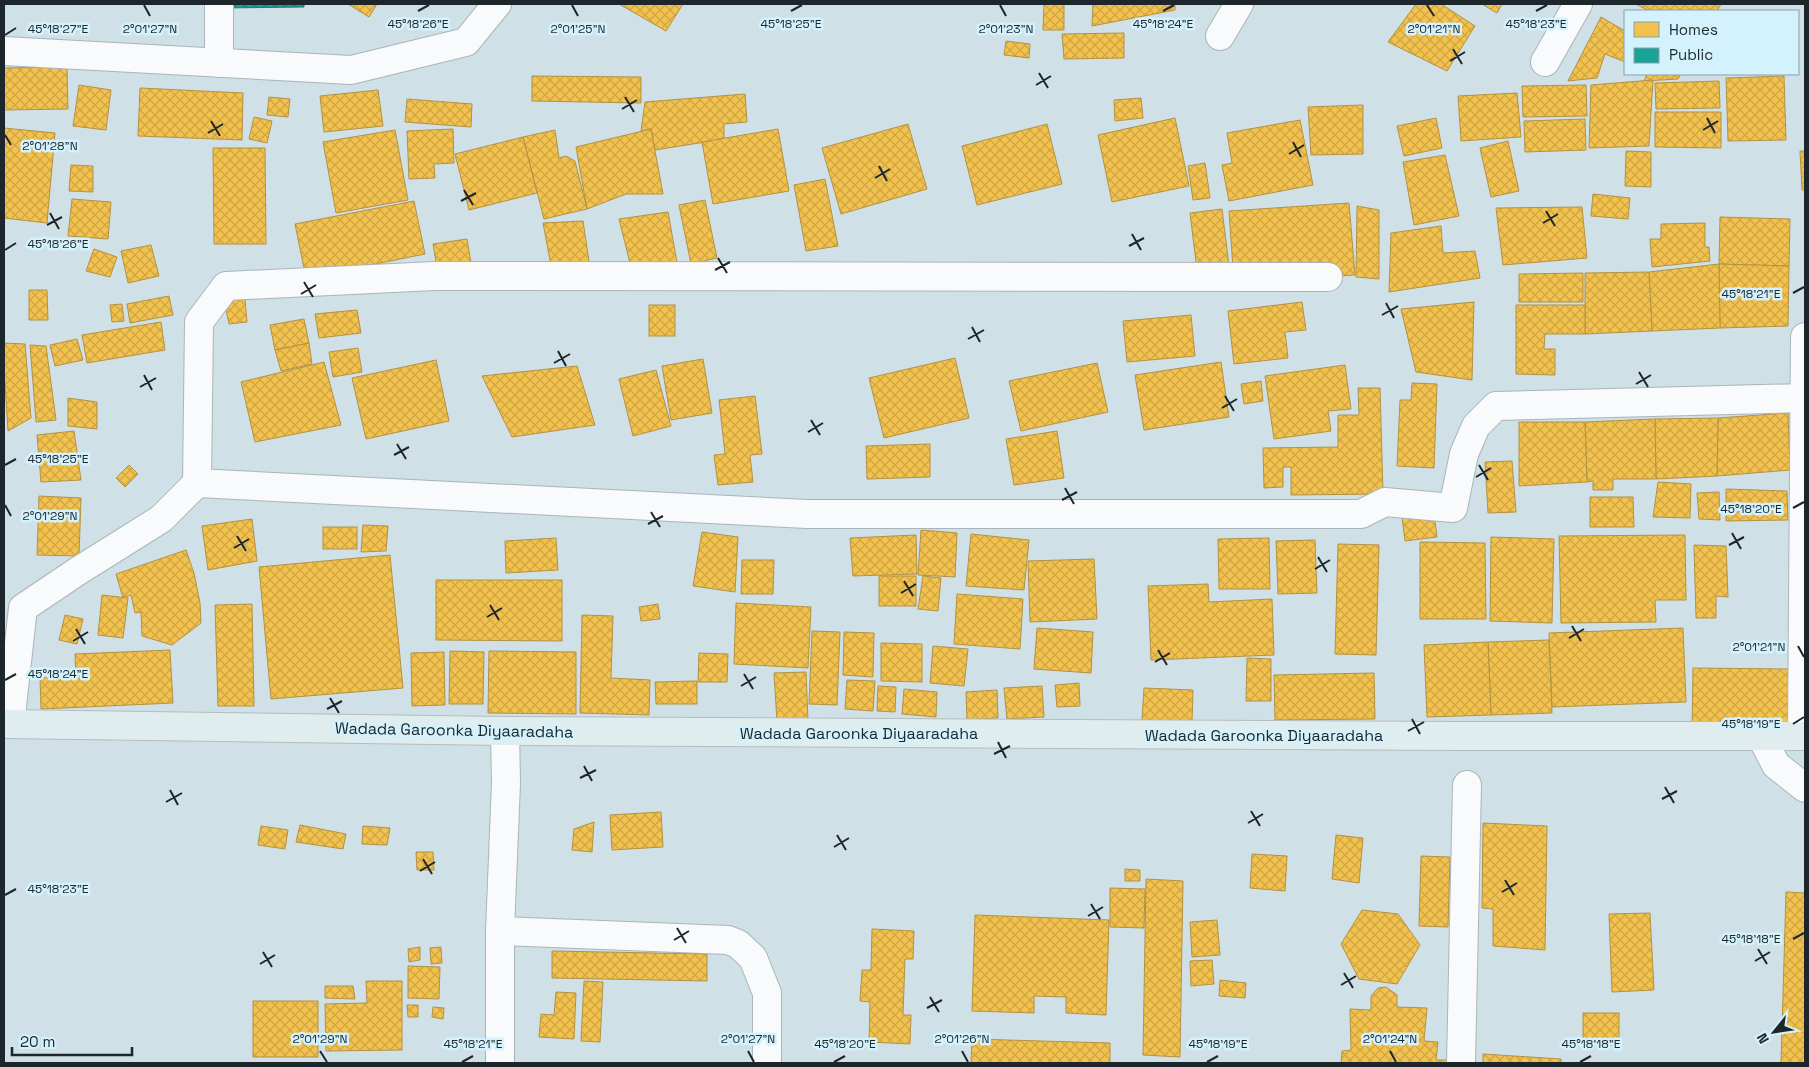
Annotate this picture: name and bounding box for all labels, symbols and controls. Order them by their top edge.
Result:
legend [1624,10,1799,75]
text: 45°18'26"E [387,16,449,32]
text: 45°18'25"E [760,16,822,32]
text: 45°18'24"E [1133,16,1194,32]
text: 45°18'23"E [1505,16,1567,32]
text: Homes [1669,20,1718,39]
text: 45°18'27"E [28,21,89,37]
text: 2°01'27"N [123,21,177,37]
text: 2°01'25"N [550,21,606,37]
text: 2°01'23"N [978,21,1034,37]
text: 2°01'21"N [1408,21,1460,37]
text: Public [1669,45,1713,64]
text: 2°01'28"N [22,138,78,154]
text: 45°18'26"E [27,236,89,252]
text: 45°18'21"E [1722,286,1781,302]
text: 45°18'25"E [27,451,89,467]
text: 45°18'20"E [1720,501,1782,517]
text: 2°01'29"N [22,508,78,524]
text: 2°01'21"N [1733,639,1785,655]
text: 45°18'24"E [28,666,89,682]
text: 45°18'19"E [1722,716,1781,732]
street label: Wadada Garoonka Diyaaradaha [335,717,573,743]
street label: Wadada Garoonka Diyaaradaha [740,723,978,744]
street label: Wadada Garoonka Diyaaradaha [1145,725,1383,746]
text: 45°18'23"E [27,881,89,897]
text: 45°18'18"E [1721,931,1781,947]
north arrow [1749,1007,1799,1057]
scale bar [12,1024,132,1056]
text: N [1753,1030,1773,1047]
text: 2°01'29"N [292,1031,348,1047]
text: 2°01'27"N [721,1031,775,1047]
text: 2°01'26"N [934,1031,990,1047]
text: 2°01'24"N [1363,1031,1417,1047]
text: 20 m [20,1032,55,1051]
text: 45°18'21"E [444,1036,503,1052]
text: 45°18'20"E [814,1036,876,1052]
text: 45°18'19"E [1189,1036,1248,1052]
text: 45°18'18"E [1561,1036,1621,1052]

